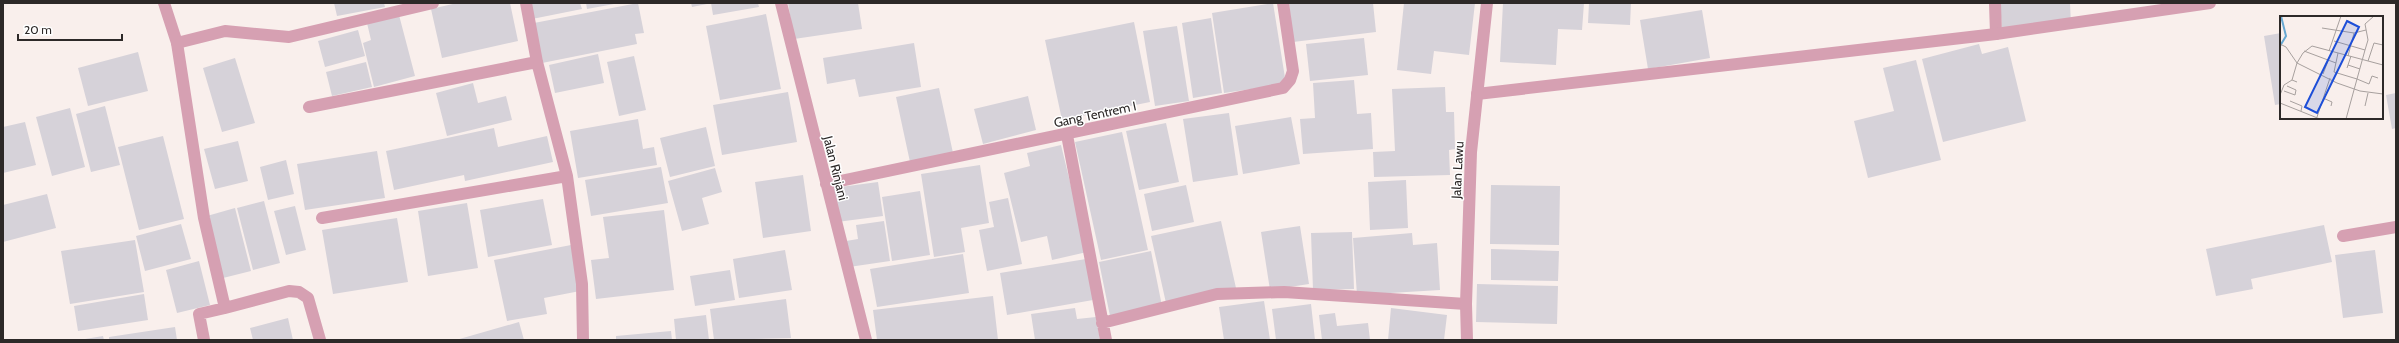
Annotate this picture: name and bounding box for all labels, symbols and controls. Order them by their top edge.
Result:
scale bar [18,16,122,42]
inset map [2280,16,2383,119]
text: 20 m [24,22,52,37]
street label: Gang Tentrem I [1052,97,1138,131]
street label: Jalan Rinjani [819,133,852,202]
street label: Jalan Lawu [1447,141,1467,200]

